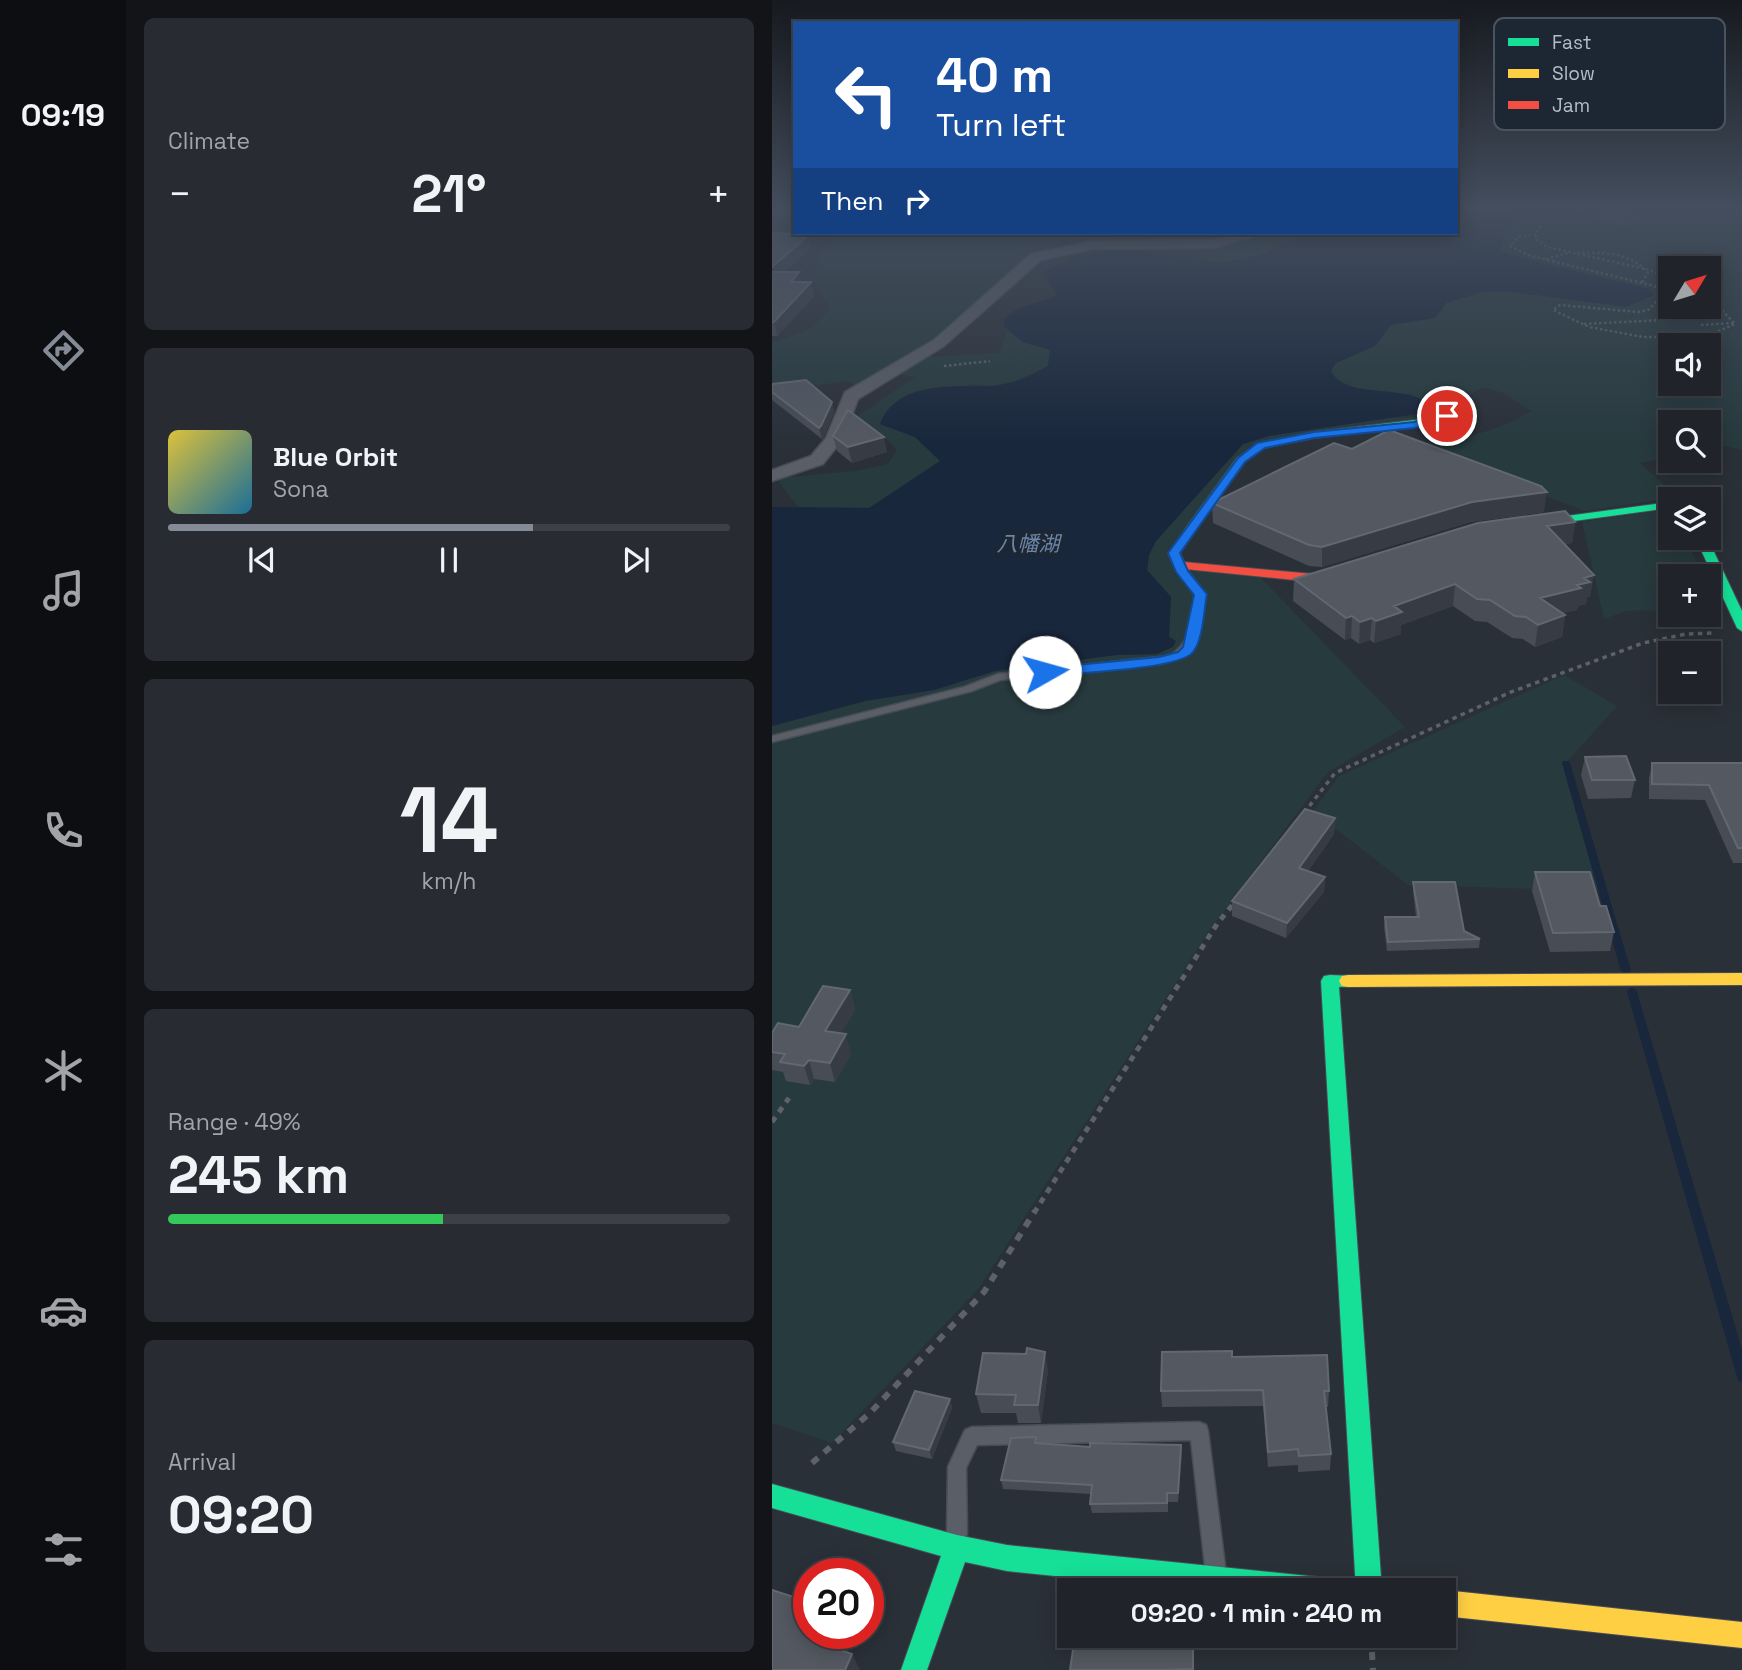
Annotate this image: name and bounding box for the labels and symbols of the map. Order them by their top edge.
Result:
legend [1494,18,1725,130]
text: Fast [1552,30,1592,55]
text: Slow [1552,61,1595,86]
text: Jam [1552,93,1590,118]
north arrow [1658,256,1720,318]
pin [1417,386,1477,446]
water label: 八幡湖 [997,530,1062,557]
position arrow [1008,635,1082,709]
speed limit sign: 20 [793,1558,884,1649]

